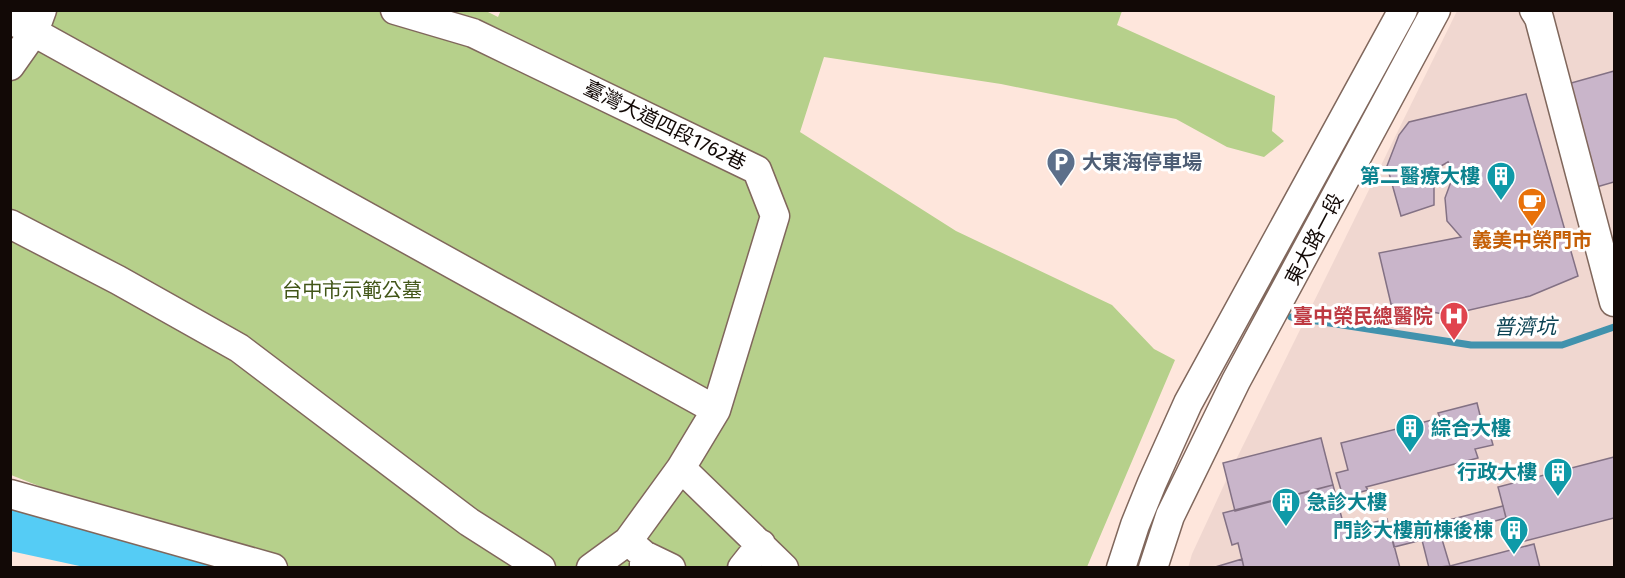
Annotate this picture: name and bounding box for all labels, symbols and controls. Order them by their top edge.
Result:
street label: 臺灣大道四段1762巷 [580,75,750,175]
parking icon: 大東海停車場 [1045,146,1077,188]
place label: 大東海停車場 [1082,150,1202,174]
building icon: 第二醫療大樓 [1485,160,1517,202]
place label: 第二醫療大樓 [1360,164,1480,188]
cafe icon: 義美中榮門市 [1516,186,1548,228]
street label: 東大路一段 [1280,189,1348,289]
place label: 義美中榮門市 [1472,228,1592,252]
park label: 台中市示範公墓 [282,278,422,302]
hospital icon: 臺中榮民總醫院 [1438,300,1470,342]
place label: 臺中榮民總醫院 [1293,304,1433,328]
water label: 普濟坑 [1493,313,1560,341]
building icon: 綜合大樓 [1394,412,1426,454]
place label: 綜合大樓 [1431,416,1511,440]
building icon: 行政大樓 [1542,456,1574,498]
place label: 行政大樓 [1457,460,1537,484]
building icon: 急診大樓 [1270,486,1302,528]
place label: 急診大樓 [1307,490,1387,514]
building icon: 門診大樓前棟後棟 [1498,514,1530,556]
place label: 門診大樓前棟後棟 [1333,518,1493,542]

